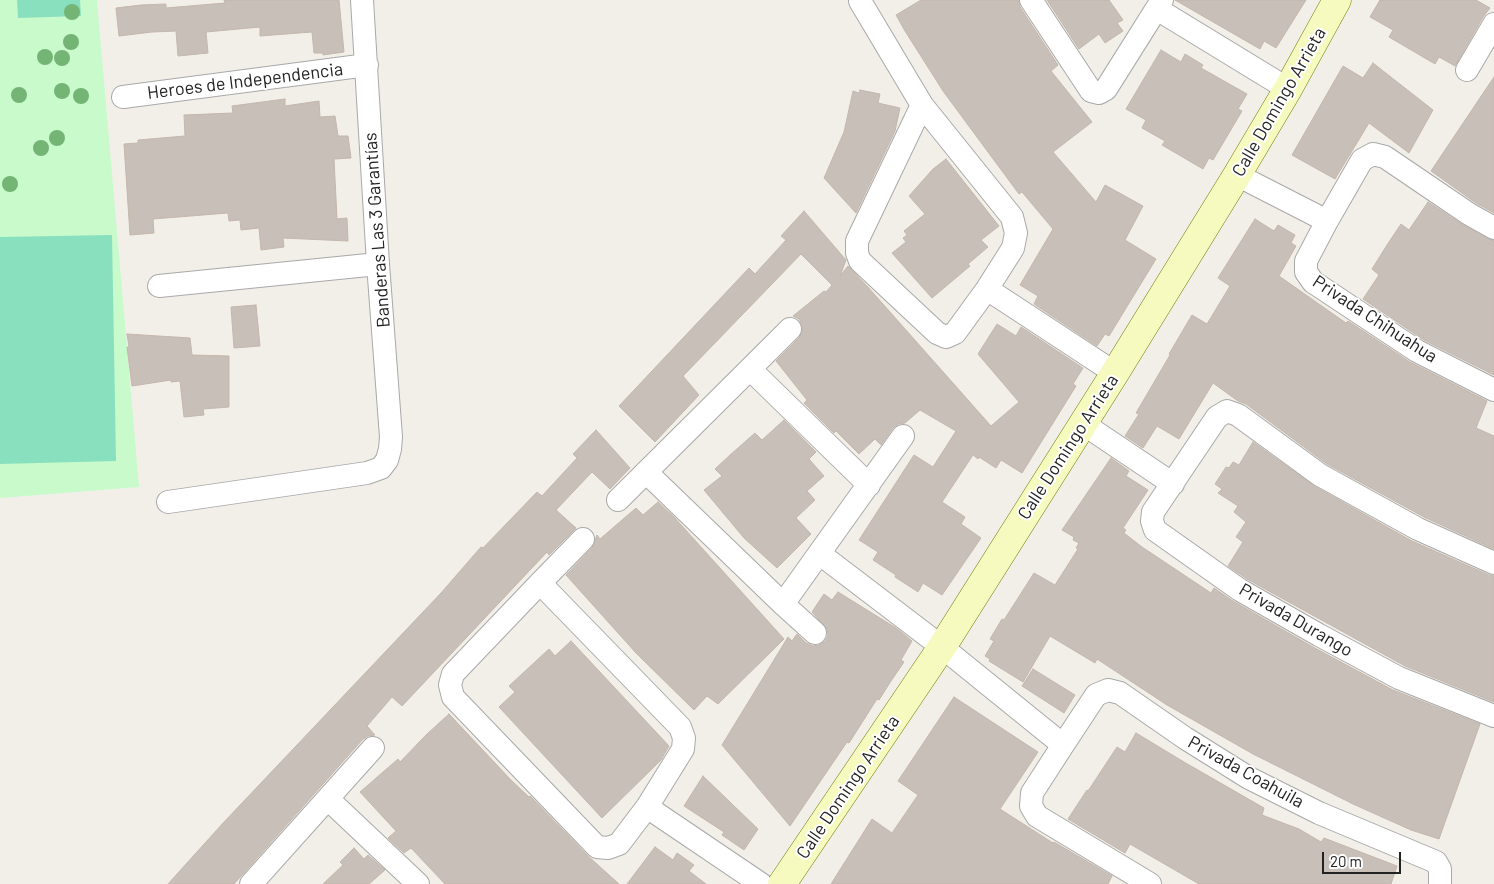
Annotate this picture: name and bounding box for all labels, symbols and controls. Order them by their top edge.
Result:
street label: Calle Domingo Arrieta [1228,24,1330,180]
street label: Heroes de Independencia [146,58,344,104]
street label: Banderas Las 3 Garantías [359,132,395,328]
street label: Privada Chihuahua [1309,271,1441,367]
street label: Calle Domingo Arrieta [1013,370,1123,524]
street label: Privada Durango [1235,579,1357,661]
street label: Calle Domingo Arrieta [792,711,904,863]
street label: Privada Coahuila [1184,731,1308,813]
scale bar [1324,842,1403,874]
text: 20 m [1330,852,1362,870]

